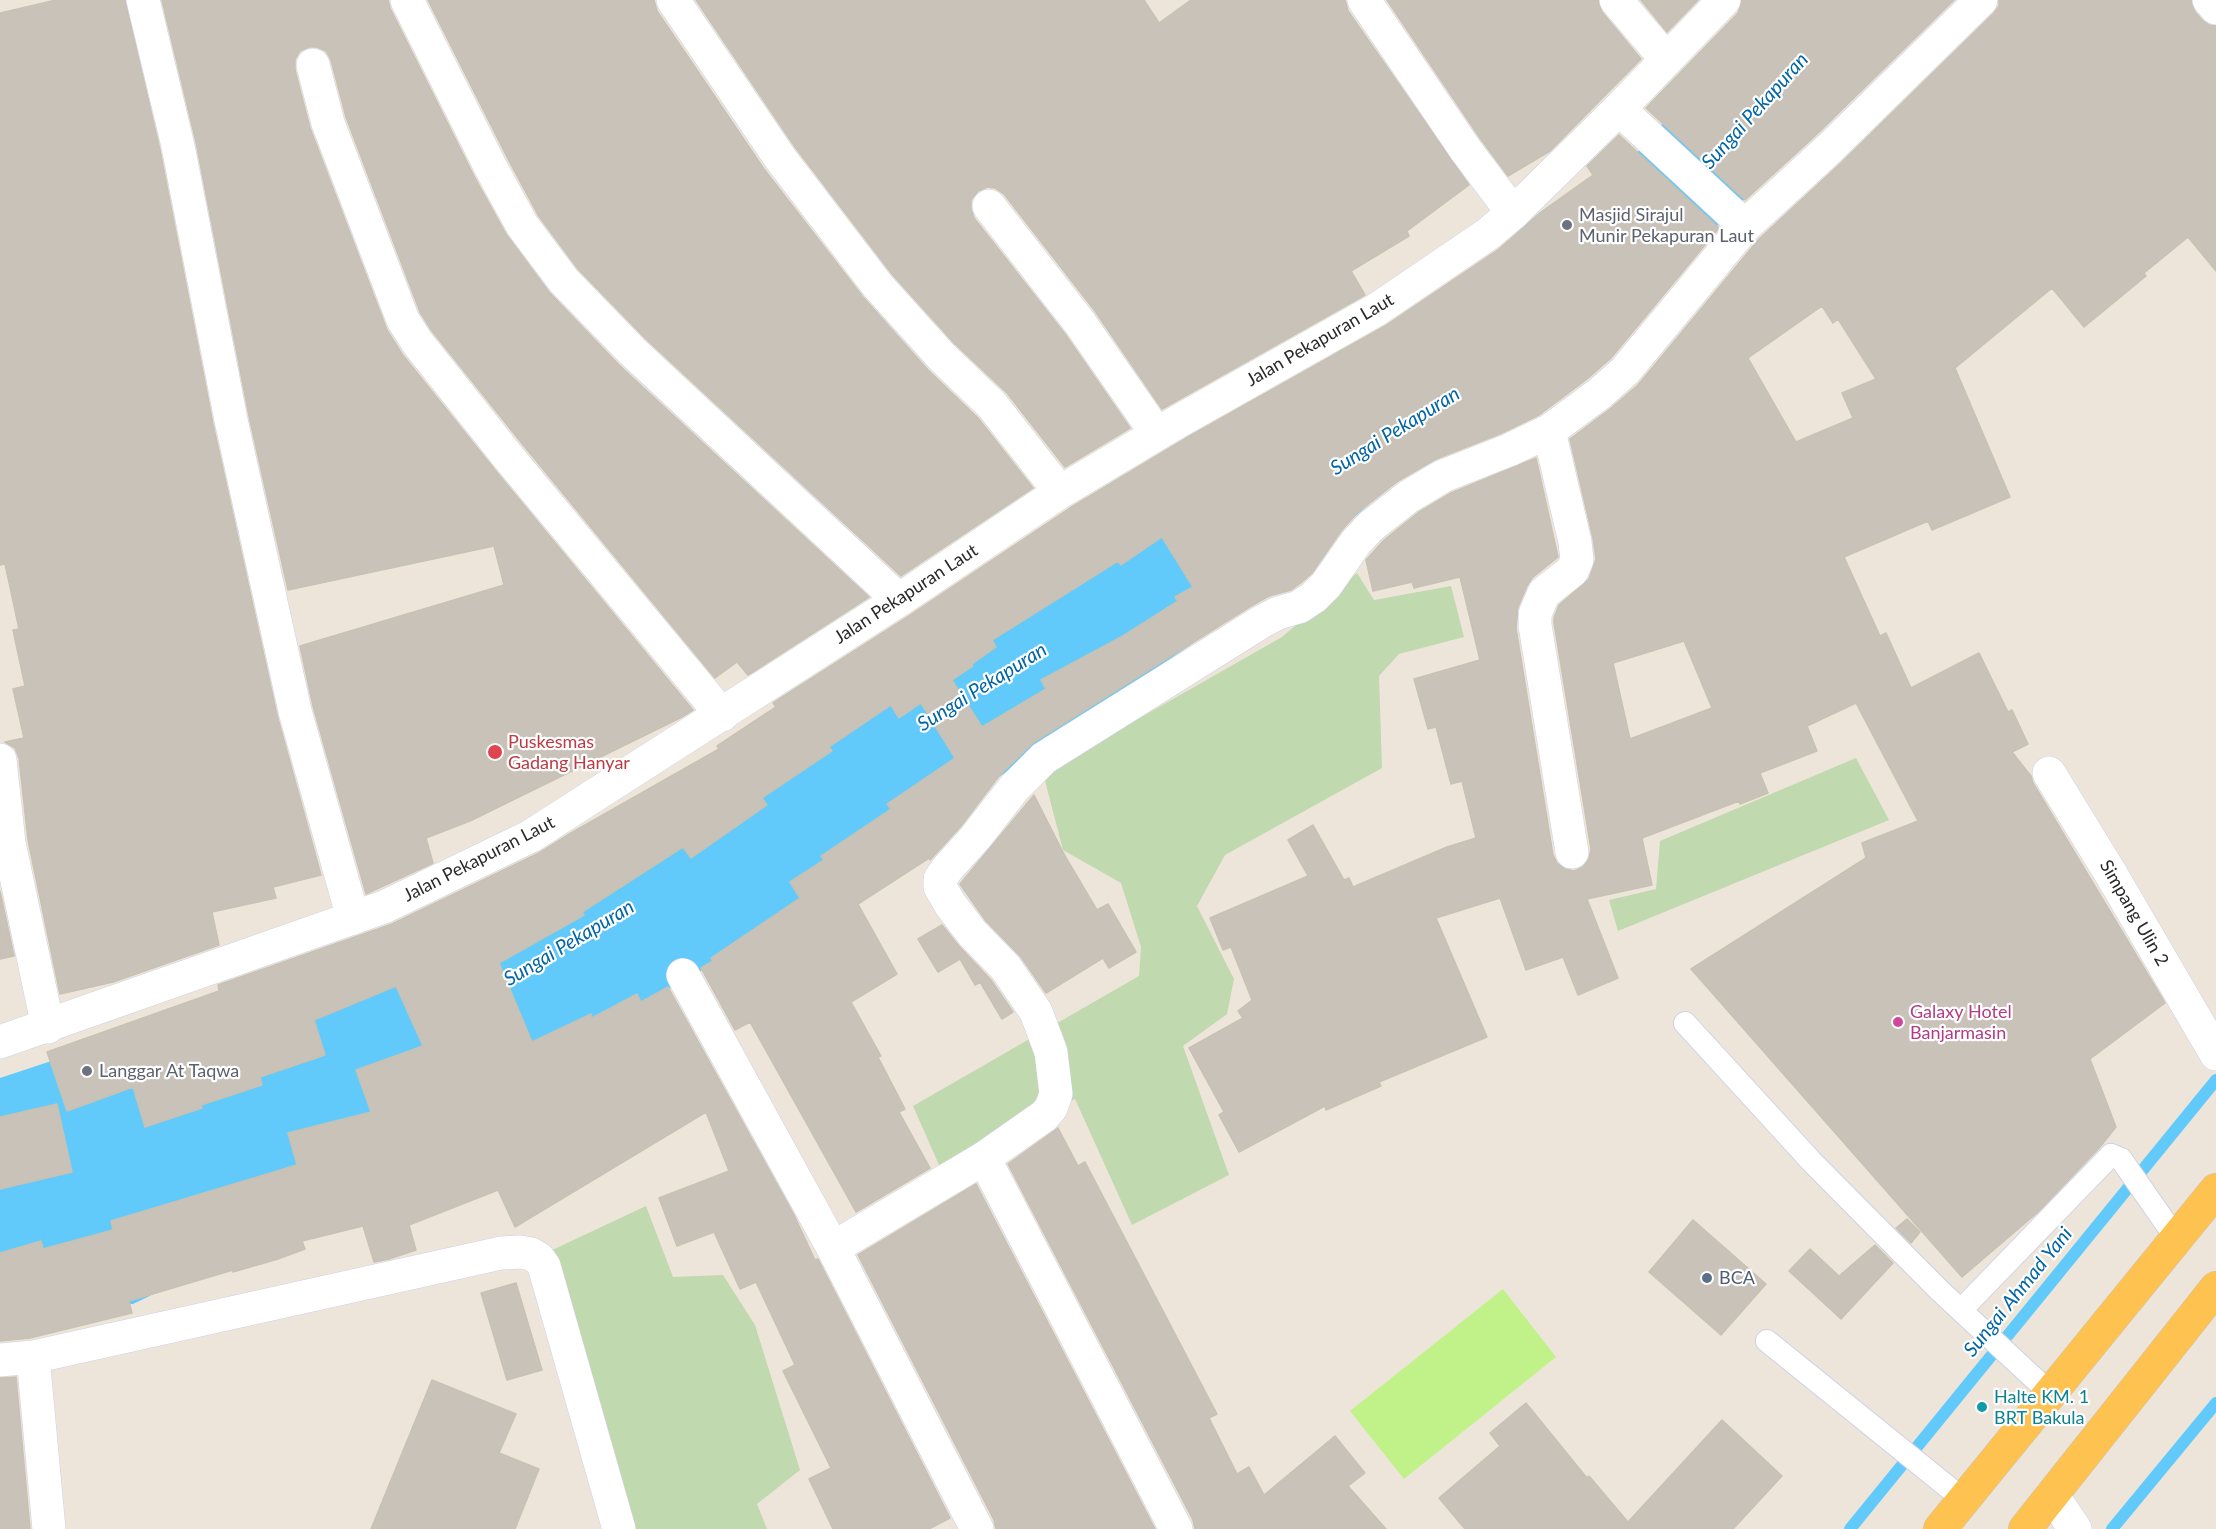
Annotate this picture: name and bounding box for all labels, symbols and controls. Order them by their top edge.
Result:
water label: Sungai Pekapuran [1697,48,1813,174]
place label: Masjid Sirajul Munir Pekapuran Laut [1579,204,1754,246]
marker: Masjid Sirajul Munir Pekapuran Laut [1560,218,1574,232]
street label: Jalan Pekapuran Laut [1242,289,1398,391]
water label: Sungai Pekapuran [1326,382,1464,480]
street label: Jalan Pekapuran Laut [830,540,982,648]
water label: Sungai Pekapuran [913,638,1051,736]
place label: Puskesmas Gadang Hanyar [508,731,630,774]
marker: Puskesmas Gadang Hanyar [486,743,504,761]
street label: Jalan Pekapuran Laut [400,812,558,906]
street label: Simpang Ulin 2 [2095,856,2173,970]
water label: Sungai Pekapuran [499,895,639,991]
place label: Galaxy Hotel Banjarmasin [1910,1001,2012,1044]
marker: Galaxy Hotel Banjarmasin [1891,1015,1905,1029]
place label: Langgar At Taqwa [99,1060,239,1082]
marker: Langgar At Taqwa [80,1064,94,1078]
water label: Sungai Ahmad Yani [1959,1223,2077,1361]
place label: BCA [1719,1267,1755,1289]
marker: BCA [1700,1271,1714,1285]
place label: Halte KM. 1 BRT Bakula [1994,1386,2089,1428]
marker: Halte KM. 1 BRT Bakula [1975,1400,1989,1414]

